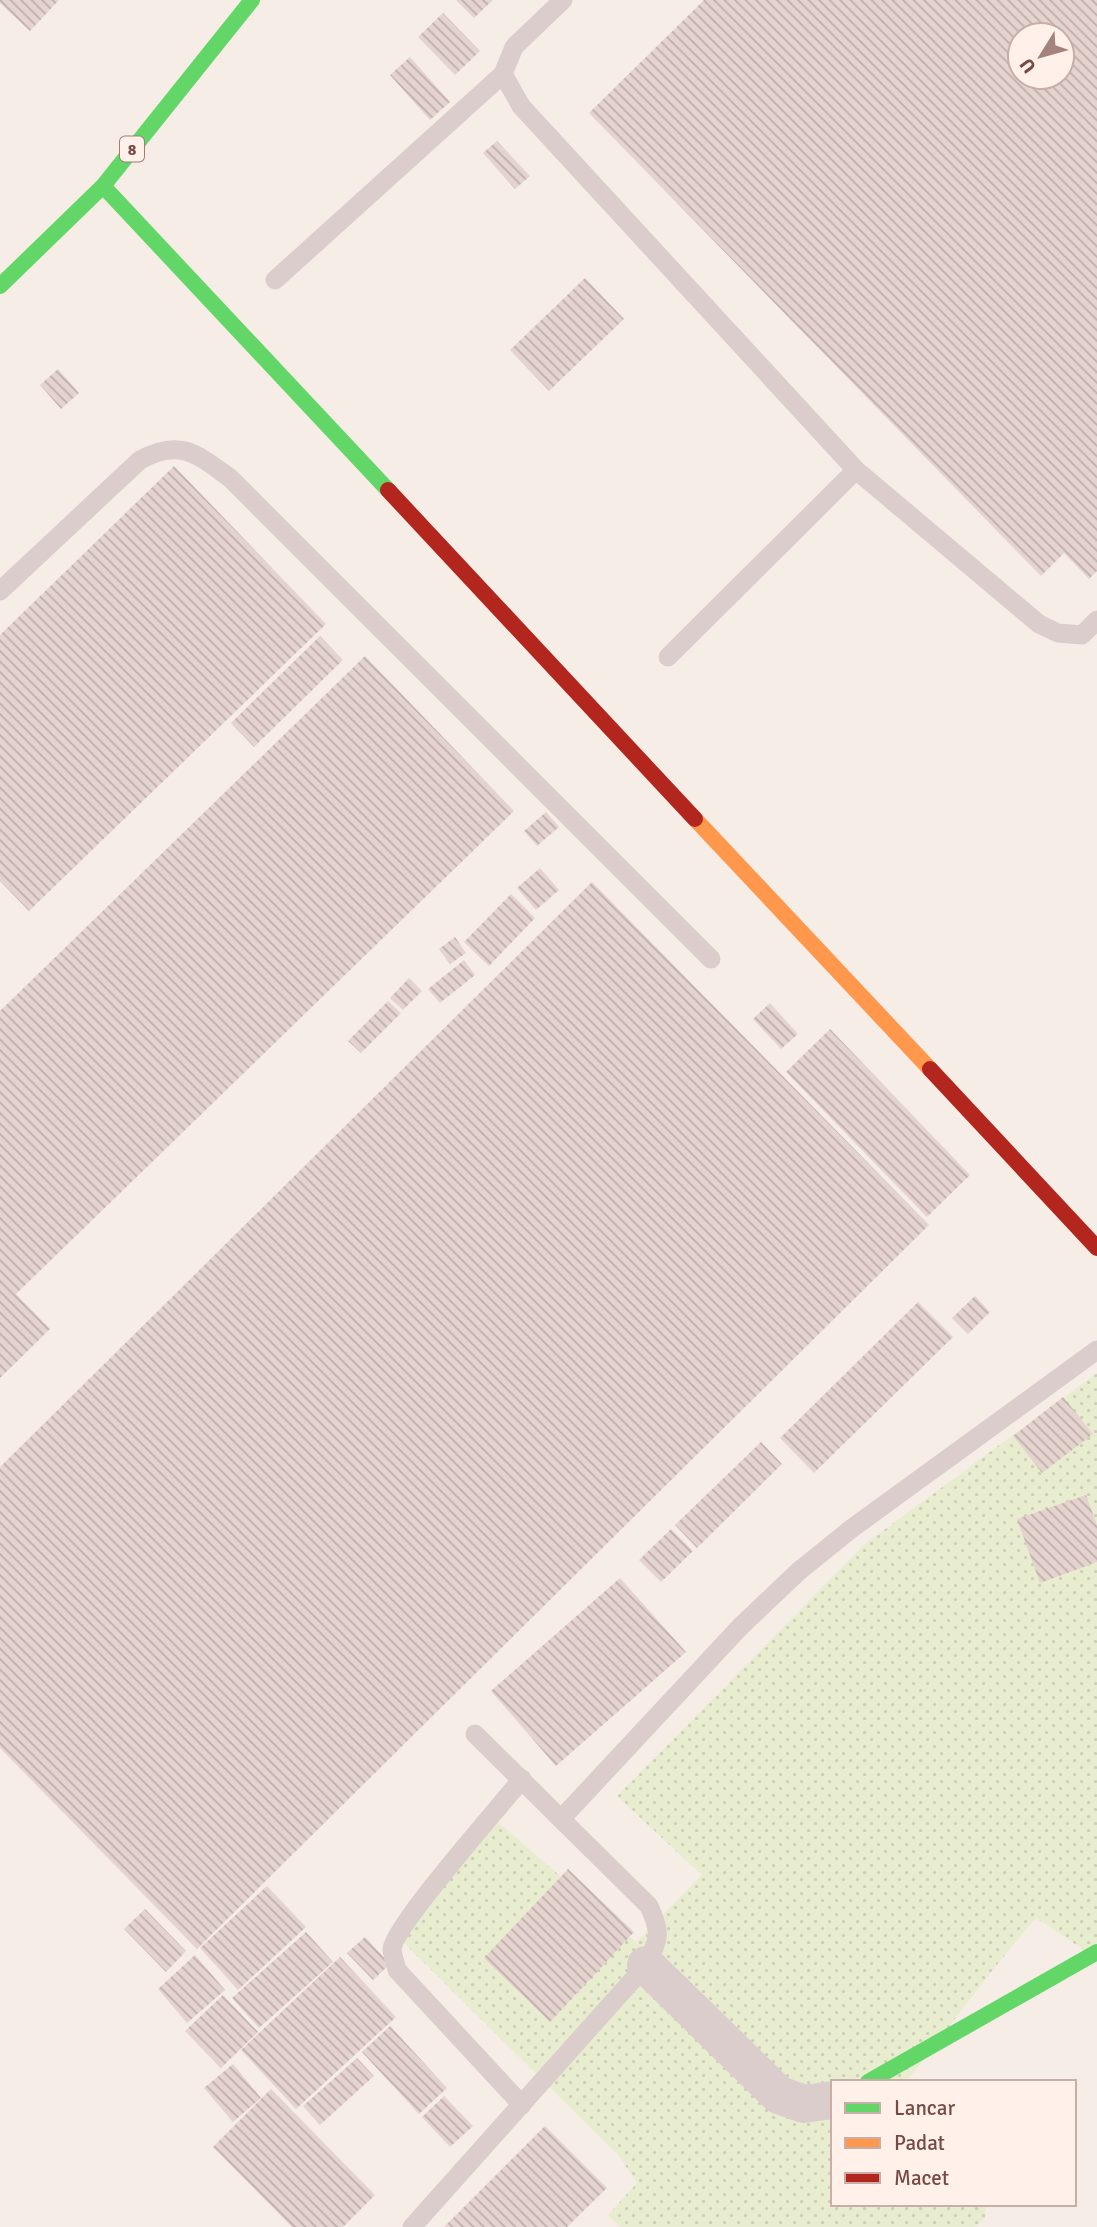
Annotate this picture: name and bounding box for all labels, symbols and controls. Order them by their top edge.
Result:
north arrow [1006,21,1076,91]
text: U [1015,53,1042,78]
road number: 8 [120,136,144,162]
legend [831,2080,1076,2206]
text: Lancar [894,2095,955,2121]
text: Padat [894,2130,945,2156]
text: Macet [894,2165,949,2191]

